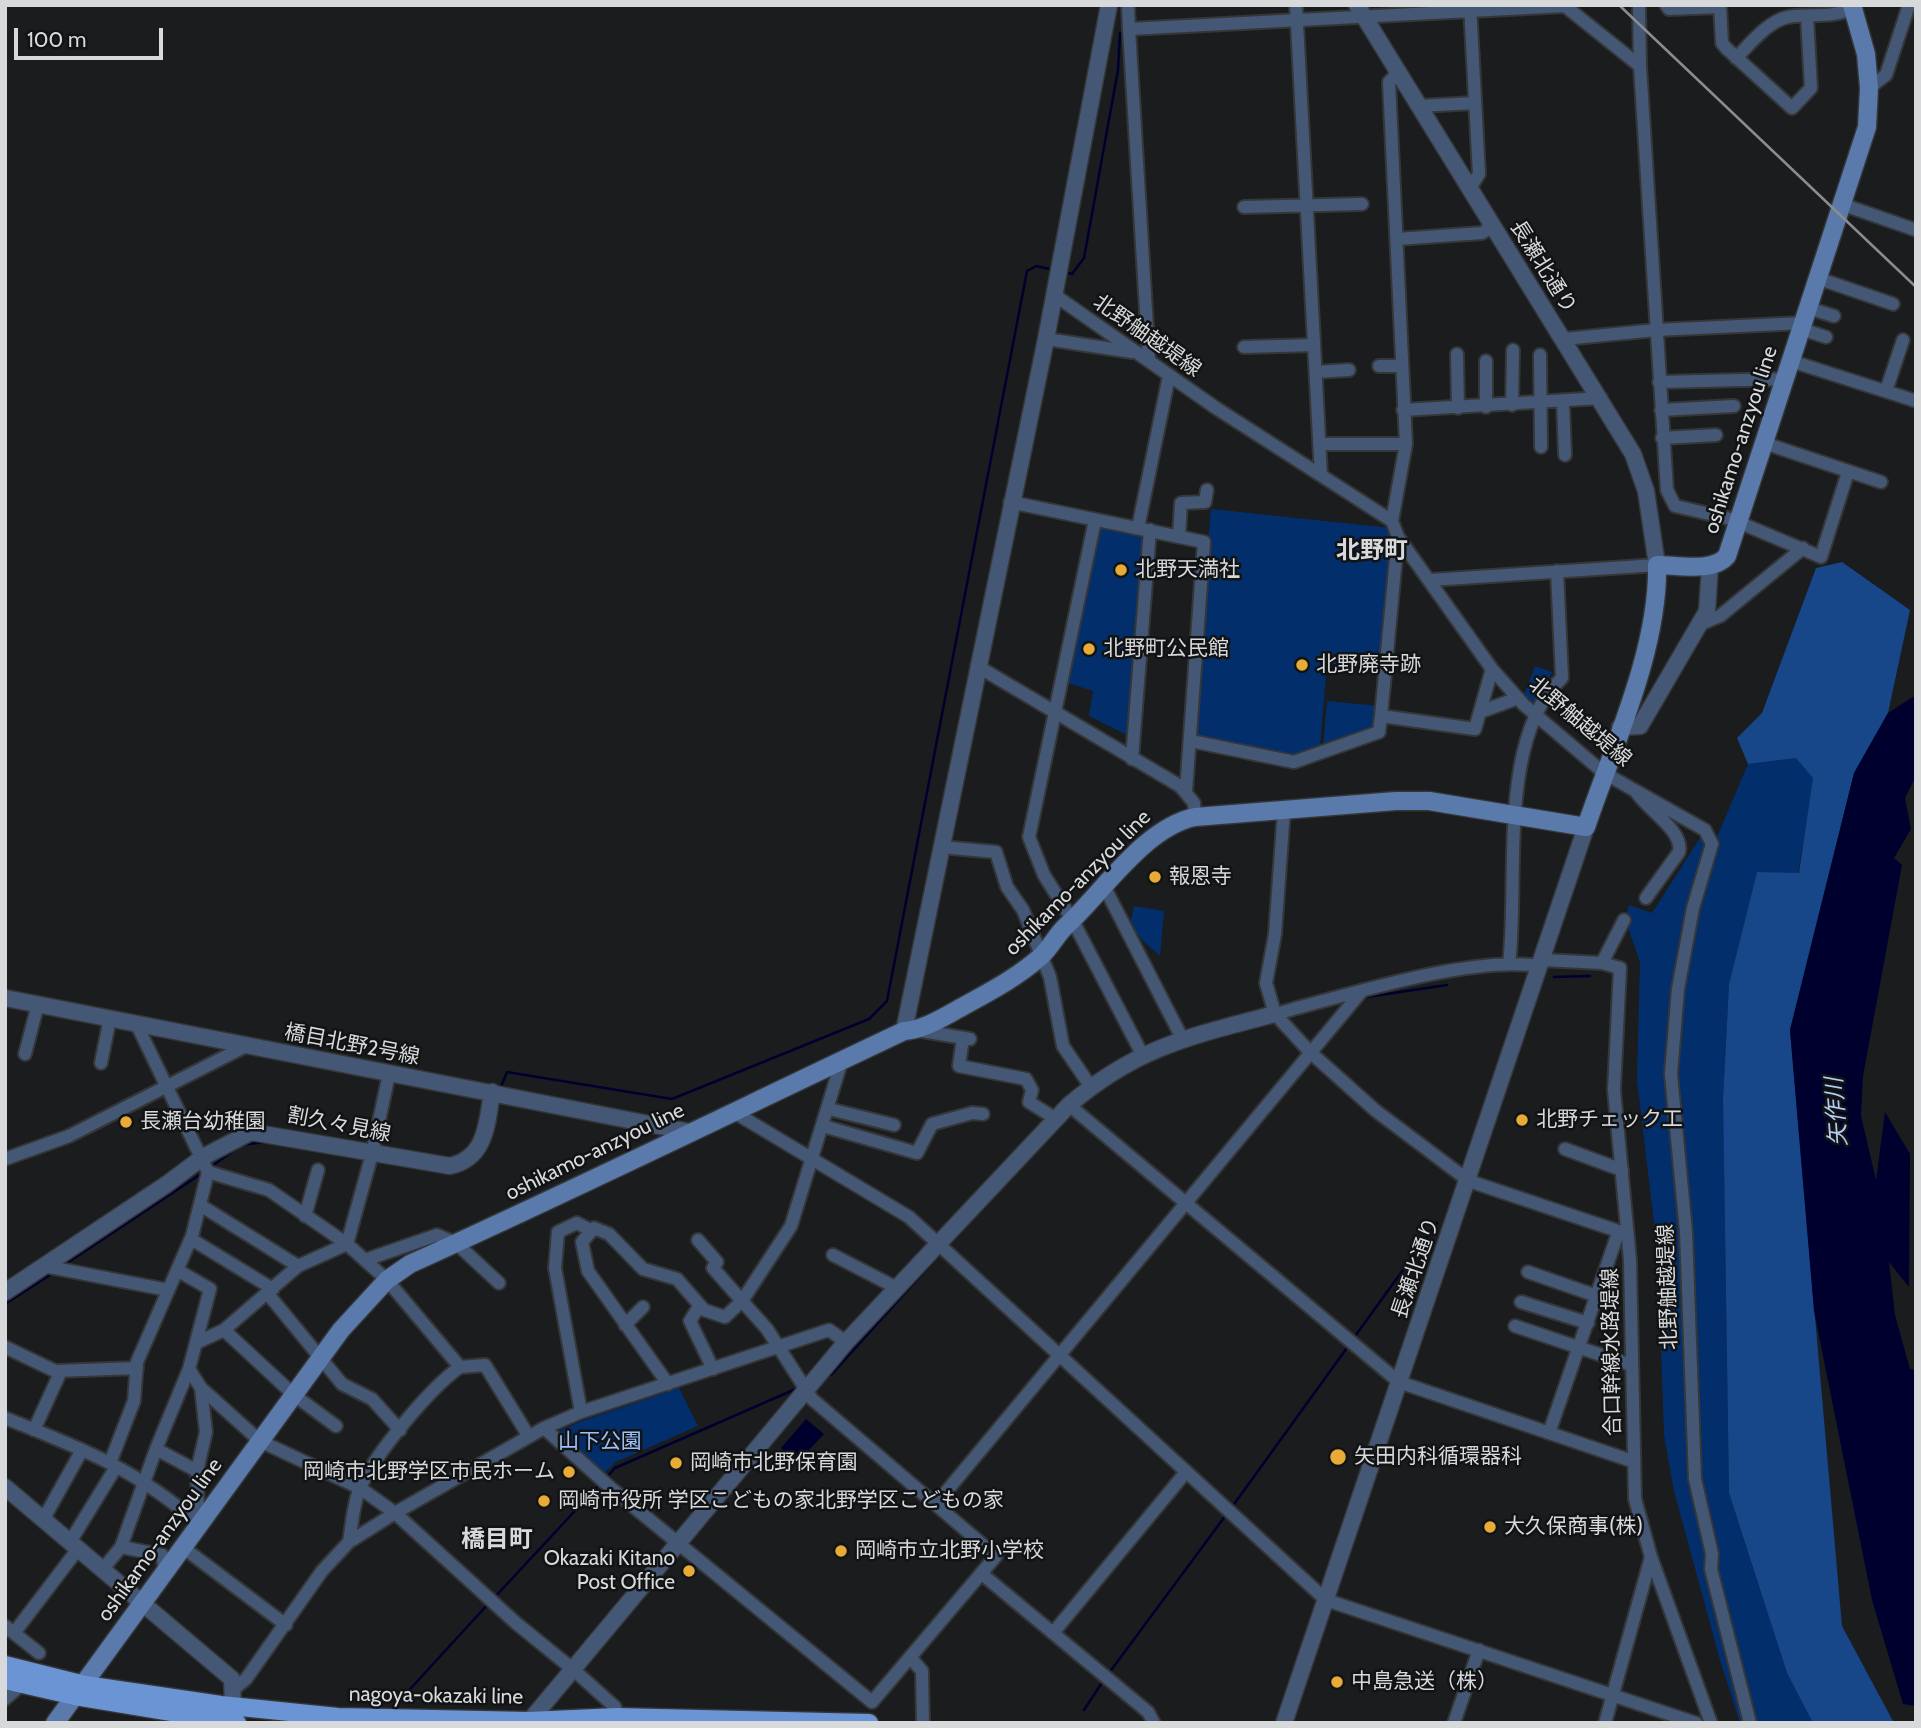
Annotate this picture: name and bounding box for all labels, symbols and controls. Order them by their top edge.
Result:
scale bar [18,14,166,58]
text: 100 m [27,27,86,52]
street label: 長瀬北通り [1504,216,1582,318]
street label: 北野舳越堤線 [1088,290,1206,382]
street label: oshikamo-anzyou line [1699,343,1783,537]
district label: 北野町 [1336,537,1408,565]
place label: 北野天満社 [1135,557,1240,583]
marker: 北野天満社 [1113,562,1129,578]
place label: 北野町公民館 [1103,636,1229,662]
marker: 北野町公民館 [1081,641,1097,657]
place label: 北野廃寺跡 [1316,652,1421,678]
marker: 北野廃寺跡 [1294,657,1310,673]
street label: 北野舳越堤線 [1524,672,1636,772]
street label: oshikamo-anzyou line [1000,805,1156,961]
place label: 報恩寺 [1169,864,1232,890]
marker: 報恩寺 [1147,869,1163,885]
street label: 橋目北野2号線 [282,1020,422,1070]
water label: 矢作川 [1821,1077,1853,1147]
street label: oshikamo-anzyou line [502,1098,688,1206]
street label: 割久々見線 [285,1103,393,1147]
place label: 北野チェック工 [1536,1107,1683,1133]
place label: 長瀬台幼稚園 [140,1109,266,1135]
marker: 北野チェック工 [1514,1112,1530,1128]
marker: 長瀬台幼稚園 [118,1114,134,1130]
street label: 長瀬北通り [1387,1214,1445,1322]
street label: 北野舳越堤線 [1653,1224,1683,1350]
street label: 合口幹線水路堤線 [1598,1268,1626,1436]
park label: 山下公園 [558,1429,642,1455]
place label: 矢田内科循環器科 [1354,1444,1522,1470]
marker: 矢田内科循環器科 [1328,1447,1348,1467]
place label: 岡崎市北野保育園 [690,1450,858,1476]
street label: oshikamo-anzyou line [92,1453,228,1627]
marker: 岡崎市北野保育園 [668,1455,684,1471]
place label: 岡崎市北野学区市民ホーム [303,1459,555,1485]
marker: 岡崎市北野学区市民ホーム [561,1464,577,1480]
place label: 岡崎市役所 学区こどもの家北野学区こどもの家 [558,1488,1004,1514]
marker: 岡崎市役所 学区こどもの家北野学区こどもの家 [536,1493,552,1509]
place label: 大久保商事(株) [1504,1514,1643,1540]
marker: 大久保商事(株) [1482,1519,1498,1535]
district label: 橋目町 [461,1526,533,1554]
place label: 岡崎市立北野小学校 [855,1538,1044,1564]
marker: 岡崎市立北野小学校 [833,1543,849,1559]
place label: Okazaki Kitano Post Office [544,1546,675,1596]
marker: Okazaki Kitano Post Office [681,1563,697,1579]
place label: 中島急送（株） [1351,1669,1498,1695]
marker: 中島急送（株） [1329,1674,1345,1690]
street label: nagoya-okazaki line [349,1682,523,1710]

